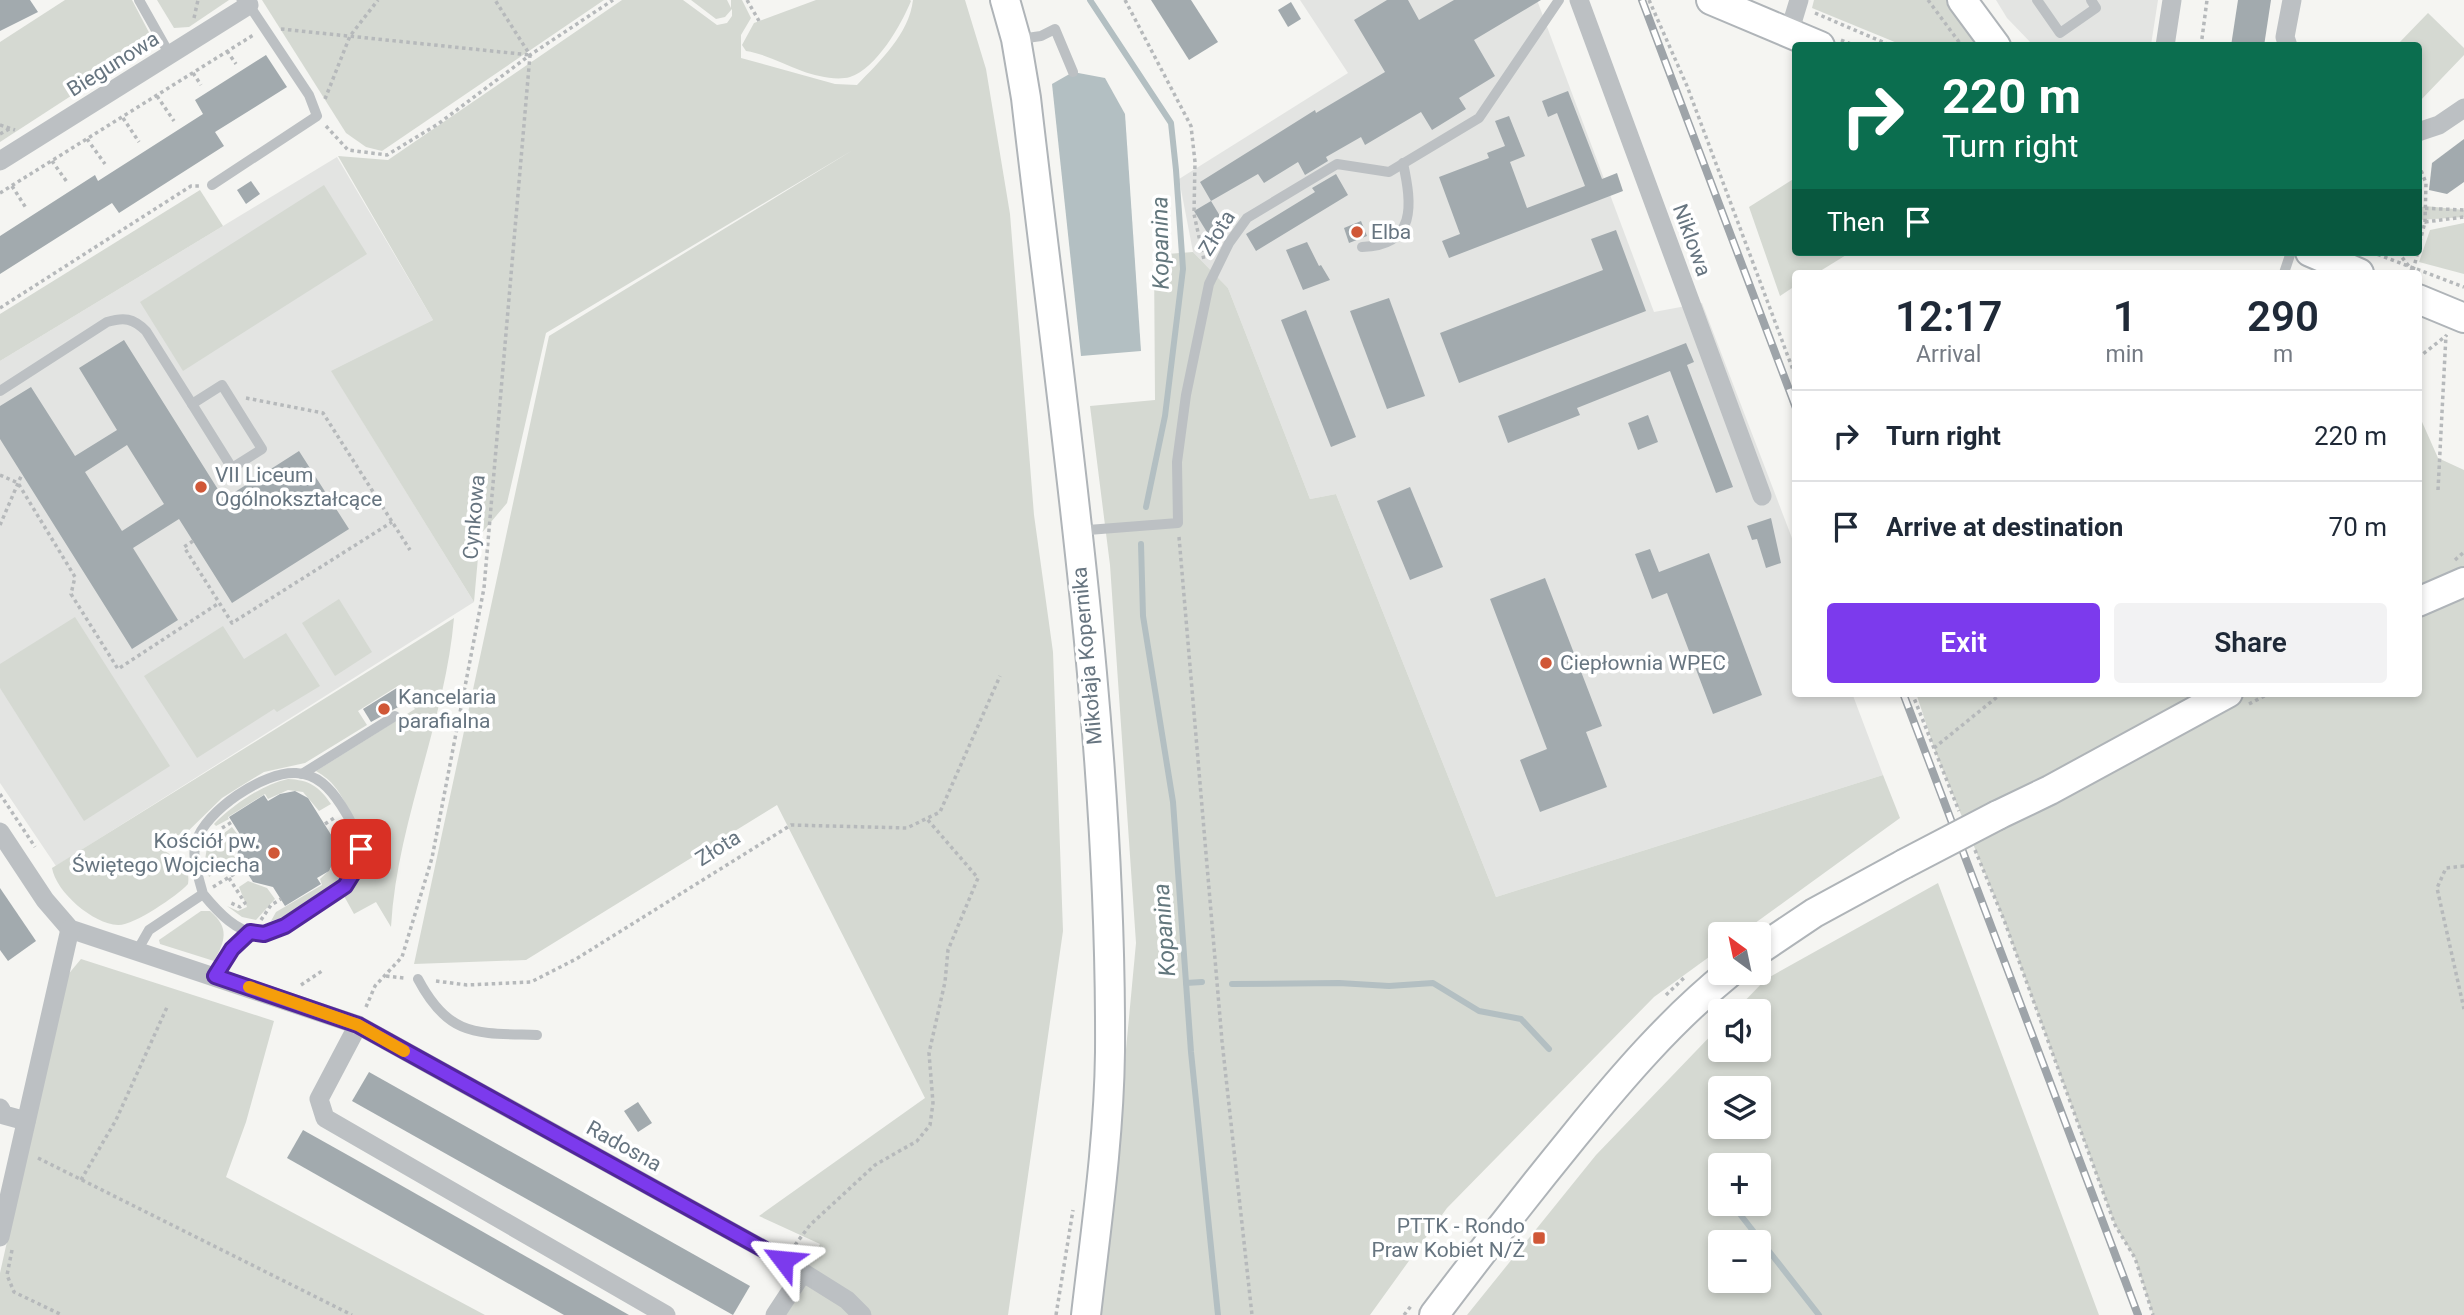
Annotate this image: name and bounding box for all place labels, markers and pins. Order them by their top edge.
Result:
place label: Elba [1371,220,1411,244]
marker: Elba [1349,224,1365,240]
place label: VII Liceum Ogólnokształcące [215,463,382,511]
marker: VII Liceum Ogólnokształcące [193,479,209,495]
place label: Ciepłownia WPEC [1560,651,1726,675]
marker: Ciepłownia WPEC [1538,655,1554,671]
place label: Kancelaria parafialna [398,685,497,733]
marker: Kancelaria parafialna [376,701,392,717]
pin [331,819,391,879]
place label: Kościół pw. Świętego Wojciecha [72,829,260,877]
marker: Kościół pw. Świętego Wojciecha [266,845,282,861]
place label: PTTK - Rondo Praw Kobiet N/Ż [1371,1214,1525,1262]
marker: PTTK - Rondo Praw Kobiet N/Ż [1531,1230,1547,1246]

